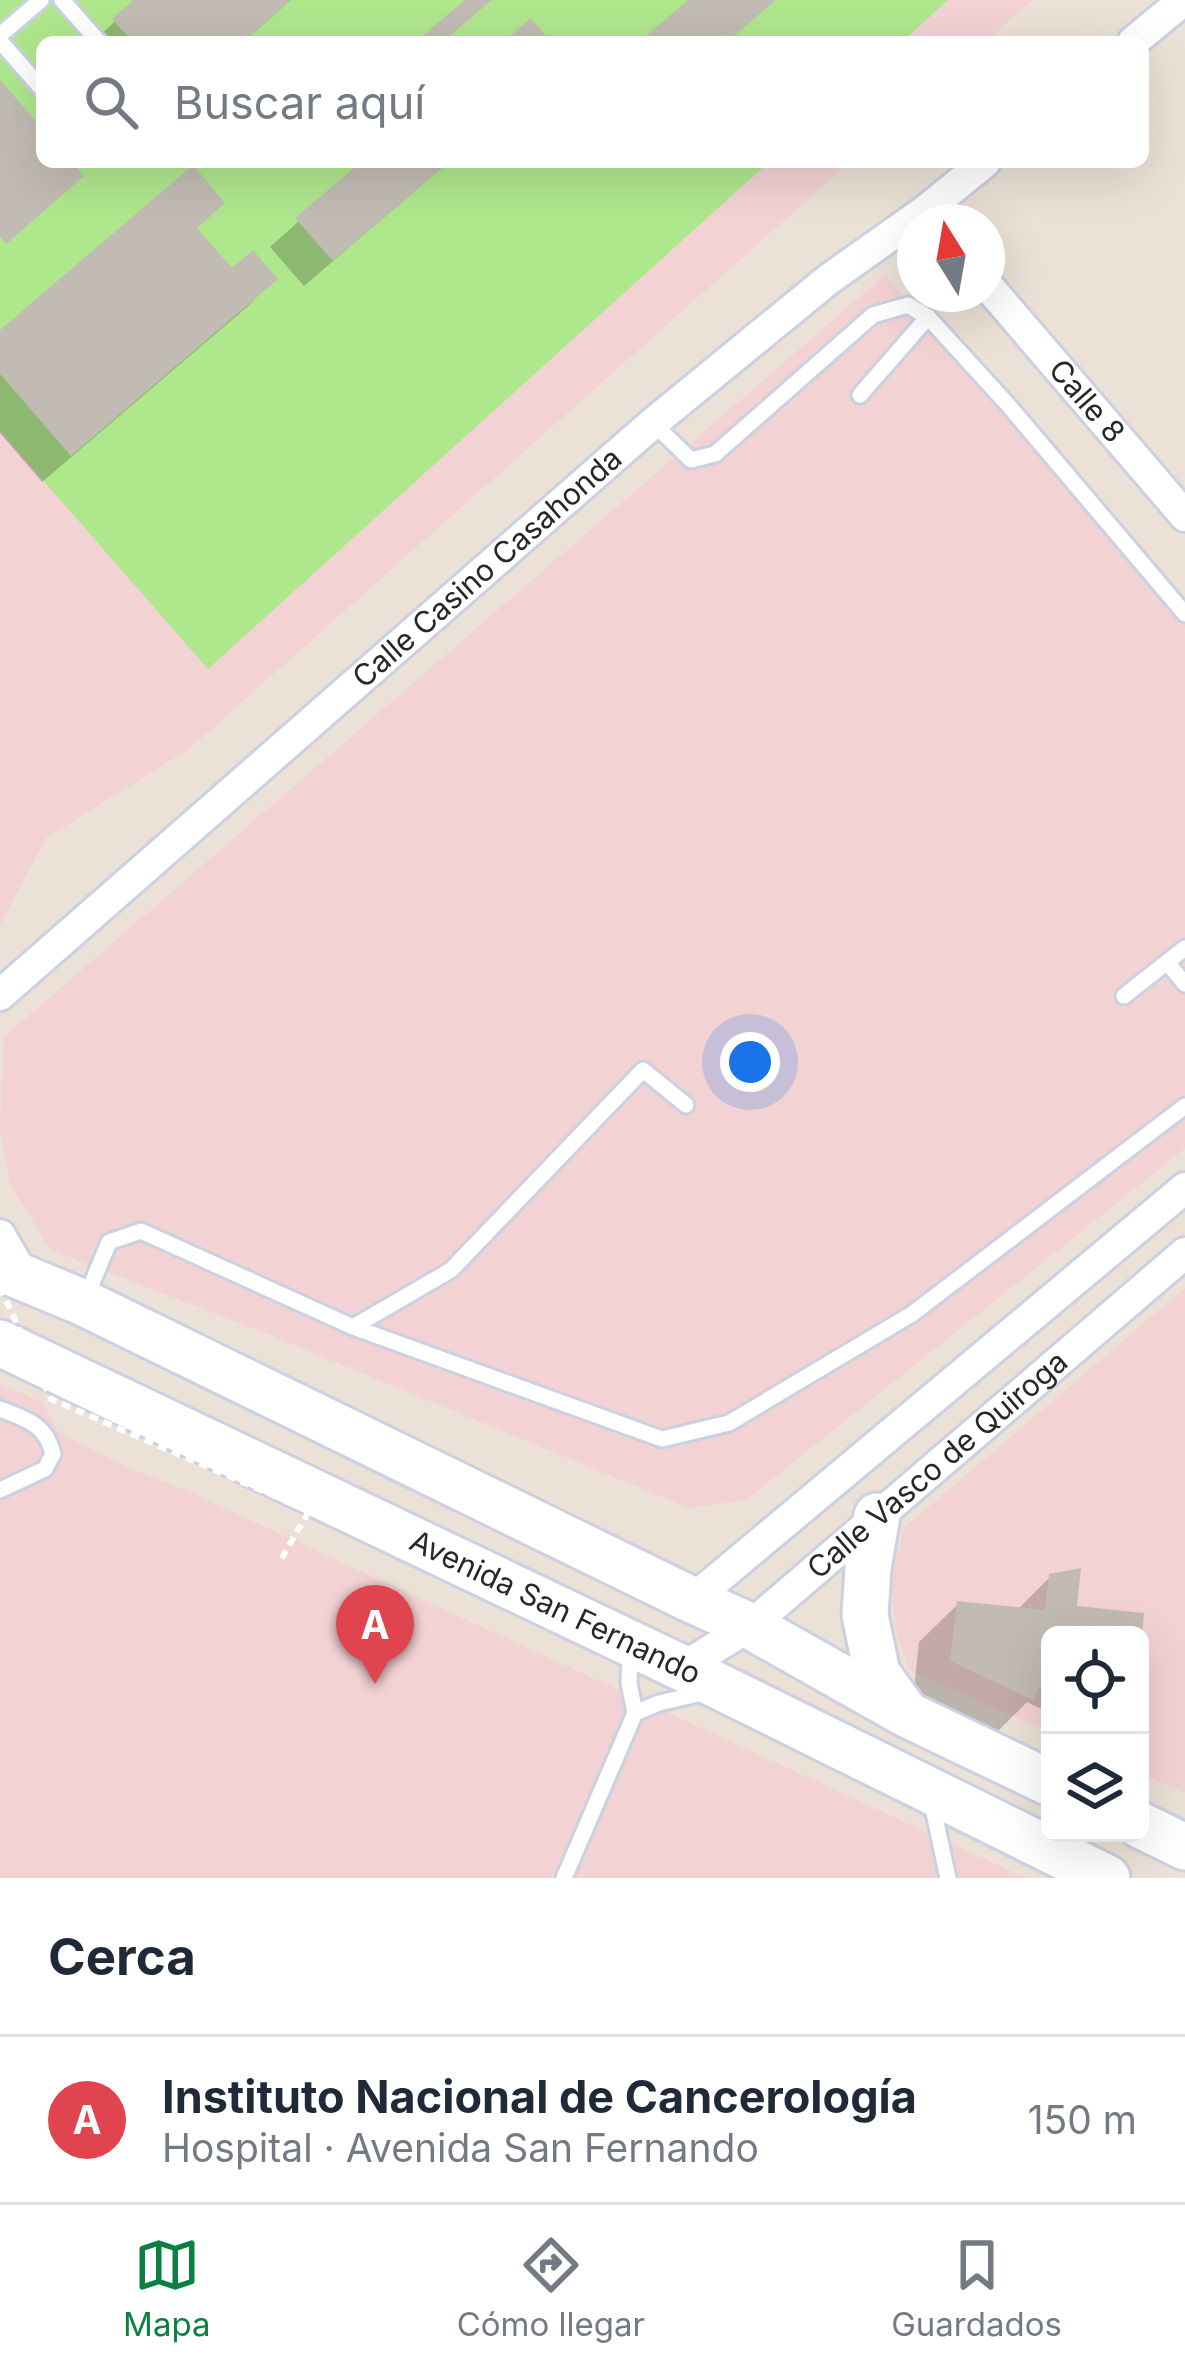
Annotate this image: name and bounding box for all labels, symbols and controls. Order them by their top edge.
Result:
search box [36,36,1149,168]
icon: search [78,69,144,135]
text: Buscar aquí [174,75,425,130]
north arrow [897,204,1005,312]
street label: Calle 8 [1042,352,1133,449]
street label: Calle Casino Casahonda [345,440,629,695]
your location [720,1032,780,1092]
street label: Calle Vasco de Quiroga [800,1343,1074,1586]
street label: Avenida San Fernando [404,1522,707,1691]
pin: A [336,1585,414,1684]
map controls [1041,1626,1149,1842]
button: locate [1041,1626,1149,1734]
button: layers [1041,1734,1149,1842]
text: Cerca [48,1926,196,1987]
text: Instituto Nacional de Cancerología [162,2069,917,2124]
text: A [72,2096,102,2143]
text: 150 m [1028,2096,1137,2143]
text: Hospital · Avenida San Fernando [162,2124,759,2171]
tab: Mapa [123,2232,211,2344]
tab: Cómo llegar [457,2232,645,2344]
tab: Guardados [891,2232,1062,2344]

